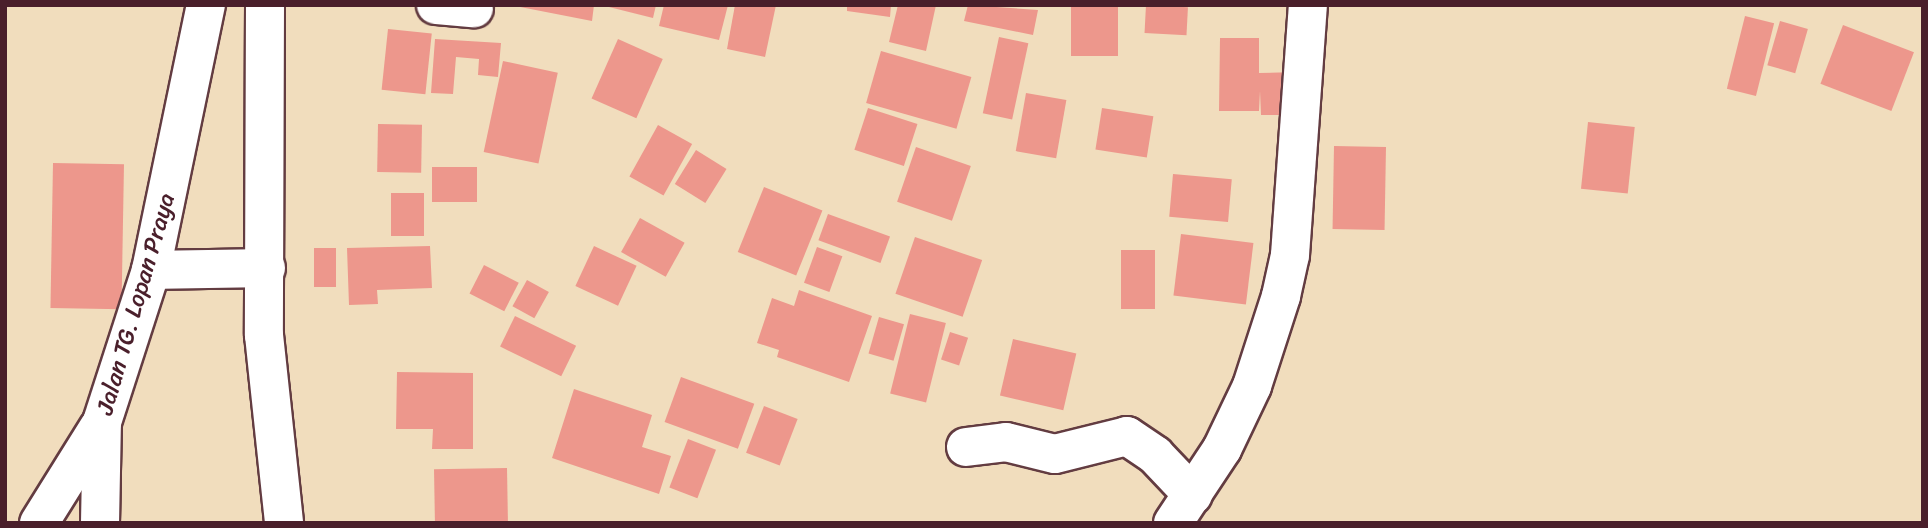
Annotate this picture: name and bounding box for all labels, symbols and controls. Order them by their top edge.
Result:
street label: Jalan TG. Lopan Praya [90,190,182,418]

